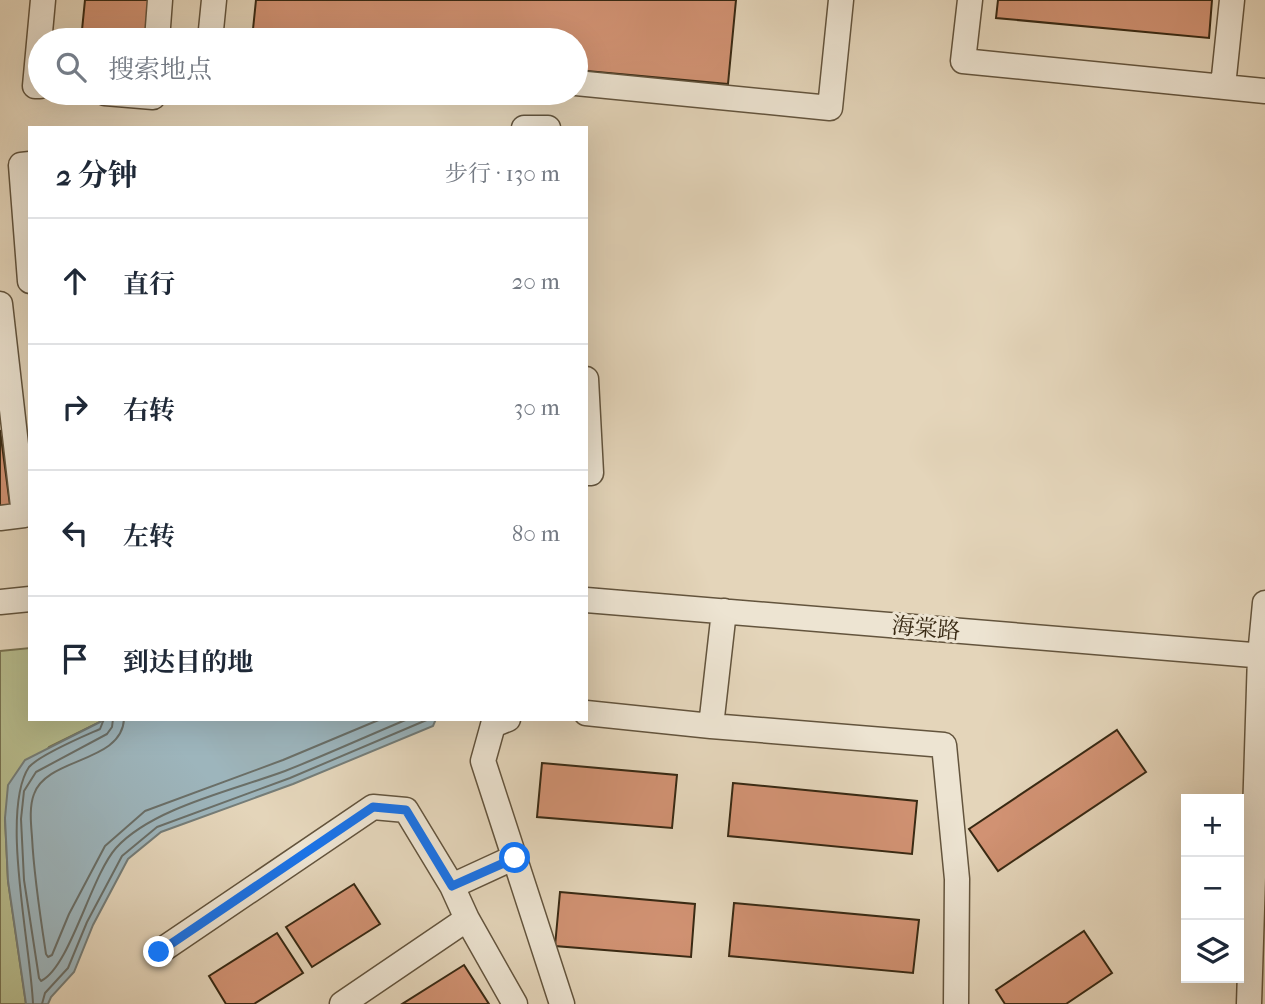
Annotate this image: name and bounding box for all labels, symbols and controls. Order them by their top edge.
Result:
search box [28,28,588,105]
icon: search [52,48,90,86]
text: 搜索地点 [108,54,212,85]
text: 2 分钟 [56,158,138,193]
text: 步行 · 130 m [445,160,560,187]
icon: ahead [56,262,94,300]
text: 20 m [511,268,560,295]
text: 直行 [123,269,175,300]
icon: right [56,388,94,426]
text: 30 m [514,394,560,421]
text: 右转 [123,395,175,426]
icon: left [56,514,94,552]
text: 80 m [512,520,560,547]
text: 左转 [123,521,175,552]
street label: 海棠路 [890,612,962,645]
icon: arrive [56,640,94,678]
text: 到达目的地 [123,647,253,678]
map controls [1181,794,1244,983]
button: + [1181,794,1244,857]
route start [499,842,530,873]
button: − [1181,857,1244,920]
button: layers [1181,920,1244,983]
route end [143,936,174,967]

